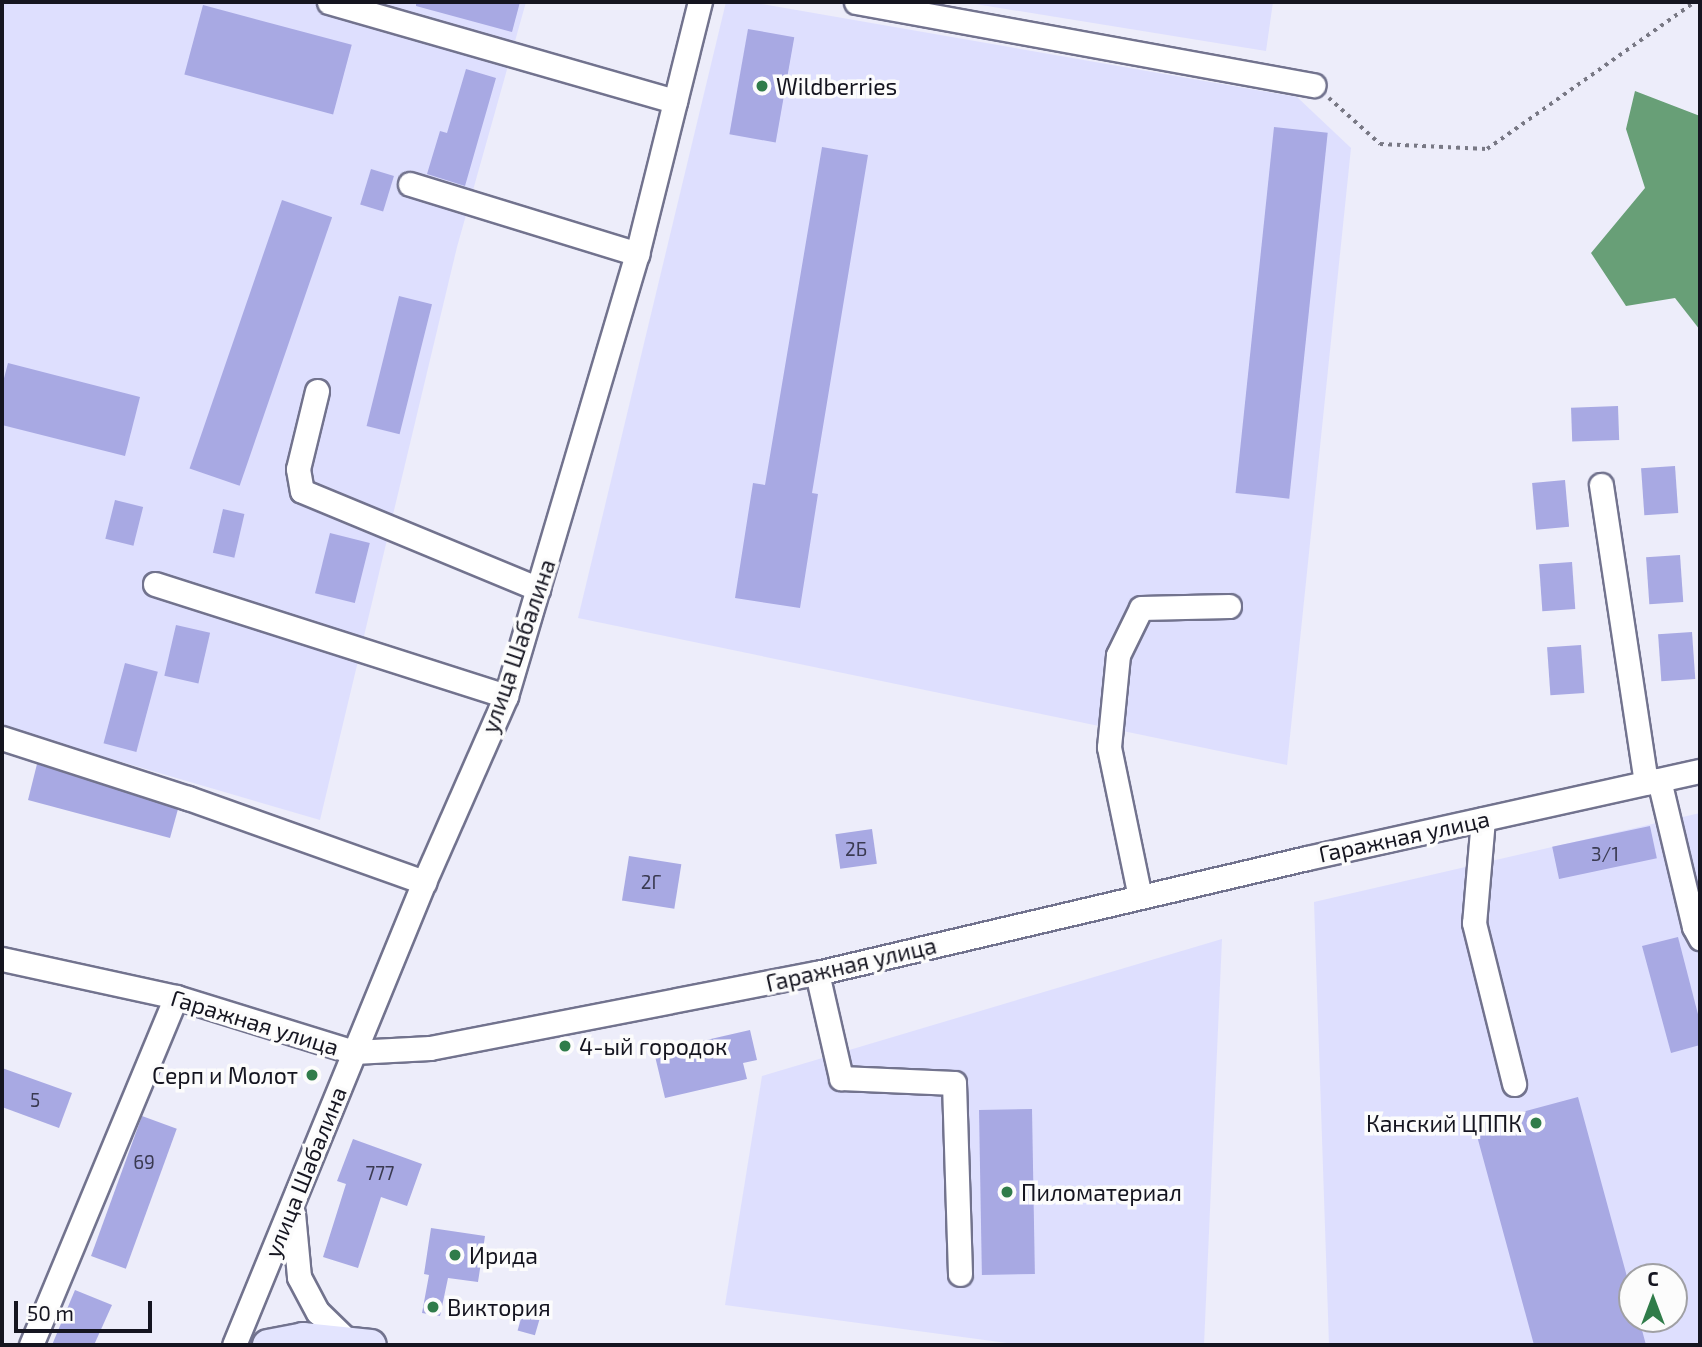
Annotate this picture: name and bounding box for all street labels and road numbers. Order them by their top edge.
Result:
street label: улица Шабалина [475,556,561,736]
street label: Гаражная улица [1316,804,1492,868]
street label: Гаражная улица [763,931,939,997]
street label: Гаражная улица [168,983,342,1061]
street label: улица Шабалина [258,1083,352,1261]

